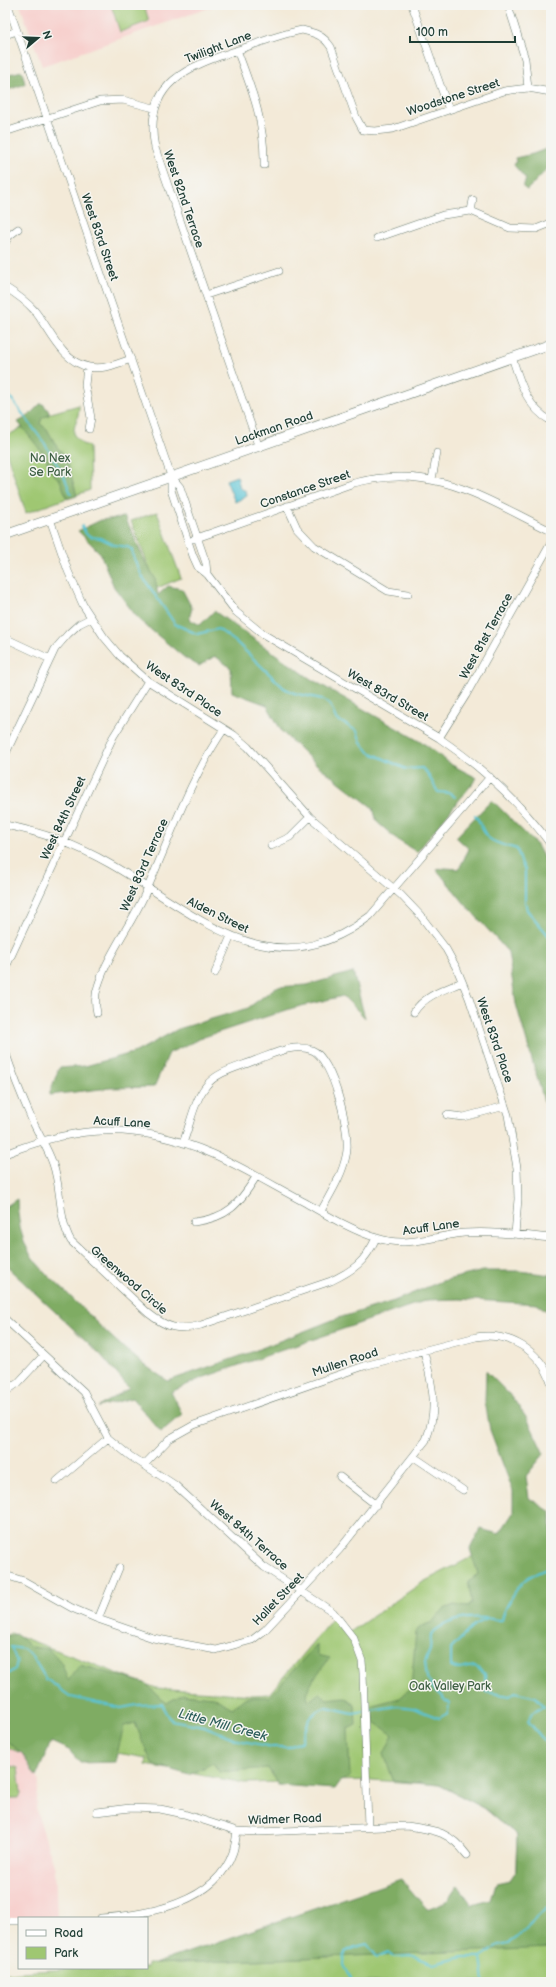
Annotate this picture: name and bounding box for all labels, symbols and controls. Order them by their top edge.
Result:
north arrow [18,18,58,58]
scale bar [410,18,515,44]
text: 100 m [416,25,448,40]
street label: Twilight Lane [183,28,254,67]
text: N [39,29,54,41]
street label: Woodstone Street [405,75,502,120]
street label: West 82nd Terrace [160,148,207,250]
street label: West 83rd Street [78,191,122,283]
street label: Lackman Road [233,408,315,449]
park label: Na Nex Se Park [29,451,71,480]
street label: Constance Street [258,467,353,512]
street label: West 81st Terrace [457,591,516,682]
street label: West 83rd Place [143,658,225,721]
street label: West 83rd Street [344,666,431,725]
street label: West 84th Street [37,774,90,863]
street label: West 83rd Terrace [117,816,172,914]
street label: Alden Street [185,894,251,937]
street label: West 83rd Place [473,996,516,1085]
street label: Acuff Lane [93,1114,151,1131]
street label: Acuff Lane [402,1216,460,1239]
street label: Greenwood Circle [87,1243,170,1318]
street label: Mullen Road [310,1345,380,1380]
street label: West 84th Terrace [206,1497,291,1574]
street label: Hallet Street [249,1570,307,1629]
park label: Oak Valley Park [409,1679,491,1694]
water label: Little Mill Creek [177,1705,269,1745]
street label: Widmer Road [248,1811,322,1828]
legend [18,1917,148,1969]
text: Road [54,1926,83,1941]
text: Park [54,1946,78,1961]

